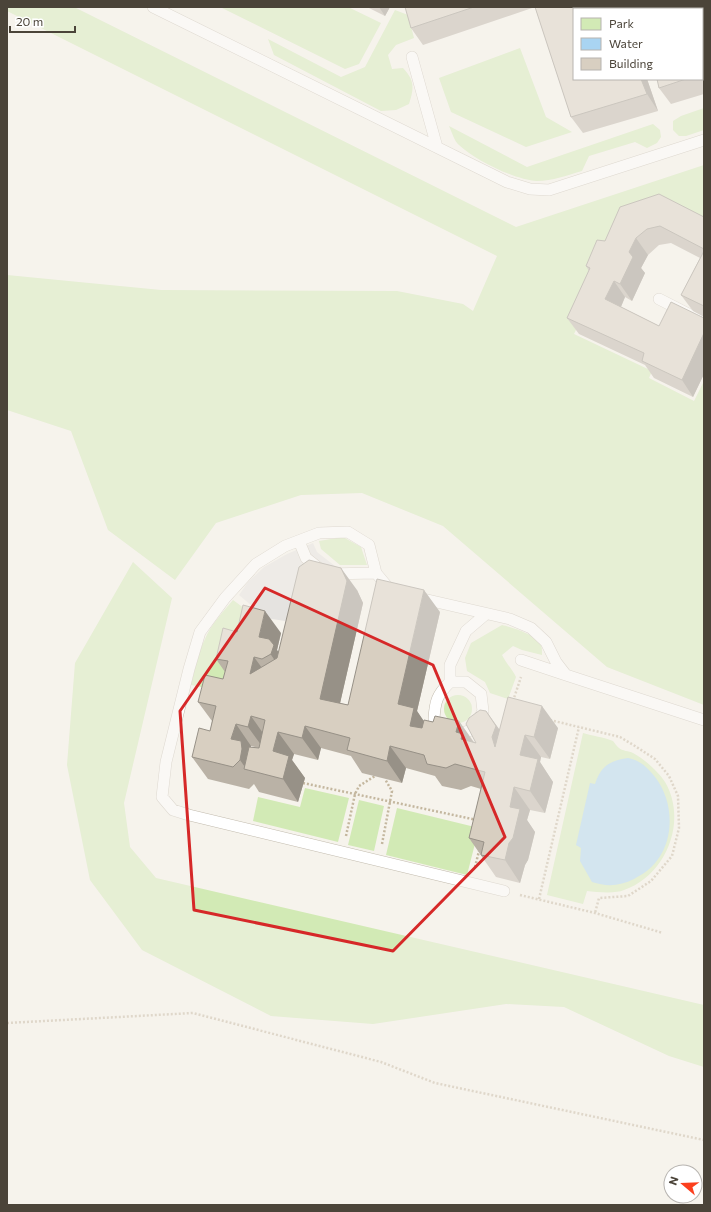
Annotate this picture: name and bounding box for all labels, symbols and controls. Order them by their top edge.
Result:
scale bar [10,8,75,34]
legend [573,8,703,80]
text: 20 m [16,14,43,28]
text: Park [609,16,635,30]
text: Water [609,36,643,50]
text: Building [609,56,653,70]
north arrow [663,1164,703,1204]
text: N [666,1175,681,1187]

